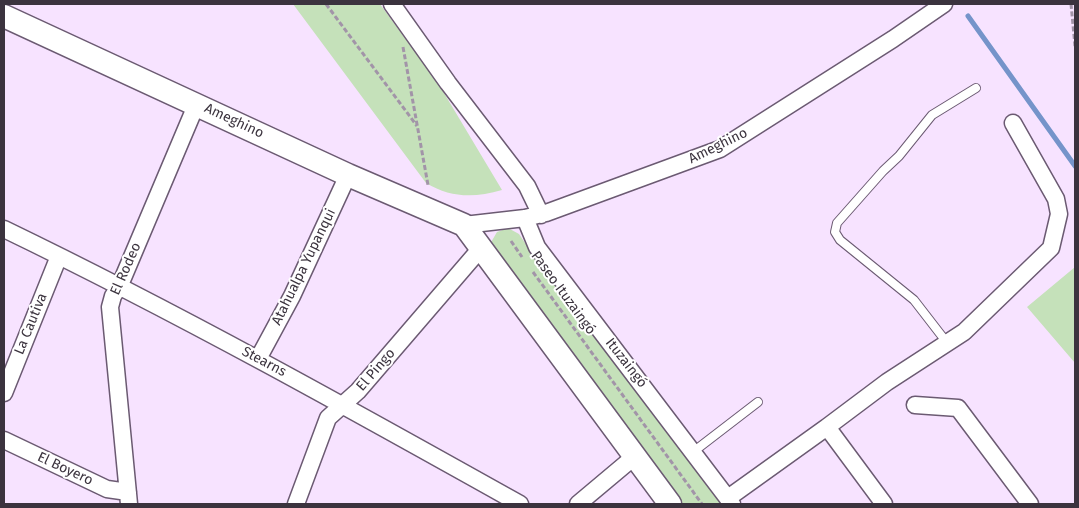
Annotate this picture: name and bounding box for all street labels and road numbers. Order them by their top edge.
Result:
street label: Ameghino [202,100,266,142]
street label: Ameghino [686,125,750,167]
street label: Atahualpa Yupanqui [268,206,340,328]
street label: El Rodeo [107,240,145,298]
street label: Paseo Ituzaingó [527,248,599,338]
street label: La Cautiva [11,291,51,357]
street label: Ituzaingó [601,335,651,391]
street label: Stearns [239,343,289,381]
street label: El Pingo [353,345,399,395]
street label: El Boyero [35,449,95,489]

